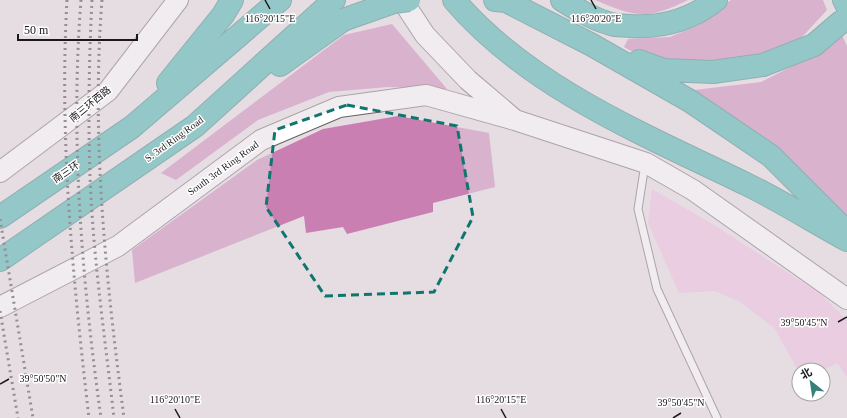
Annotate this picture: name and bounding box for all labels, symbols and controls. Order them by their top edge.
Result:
text: 116°20'15"E [245,13,295,24]
text: 116°20'20"E [571,13,621,24]
scale bar [18,16,137,42]
text: 50 m [24,23,49,37]
street label: 南三环西路 [67,84,113,124]
street label: S. 3rd Ring Road [143,114,205,164]
street label: South 3rd Ring Road [185,139,261,197]
street label: 南三环 [50,159,82,185]
text: 39°50'45"N [780,317,828,328]
north arrow [791,362,831,402]
text: 北 [798,365,814,381]
text: 39°50'50"N [19,373,67,384]
text: 116°20'10"E [150,394,200,405]
text: 116°20'15"E [476,394,526,405]
text: 39°50'45"N [657,397,705,408]

